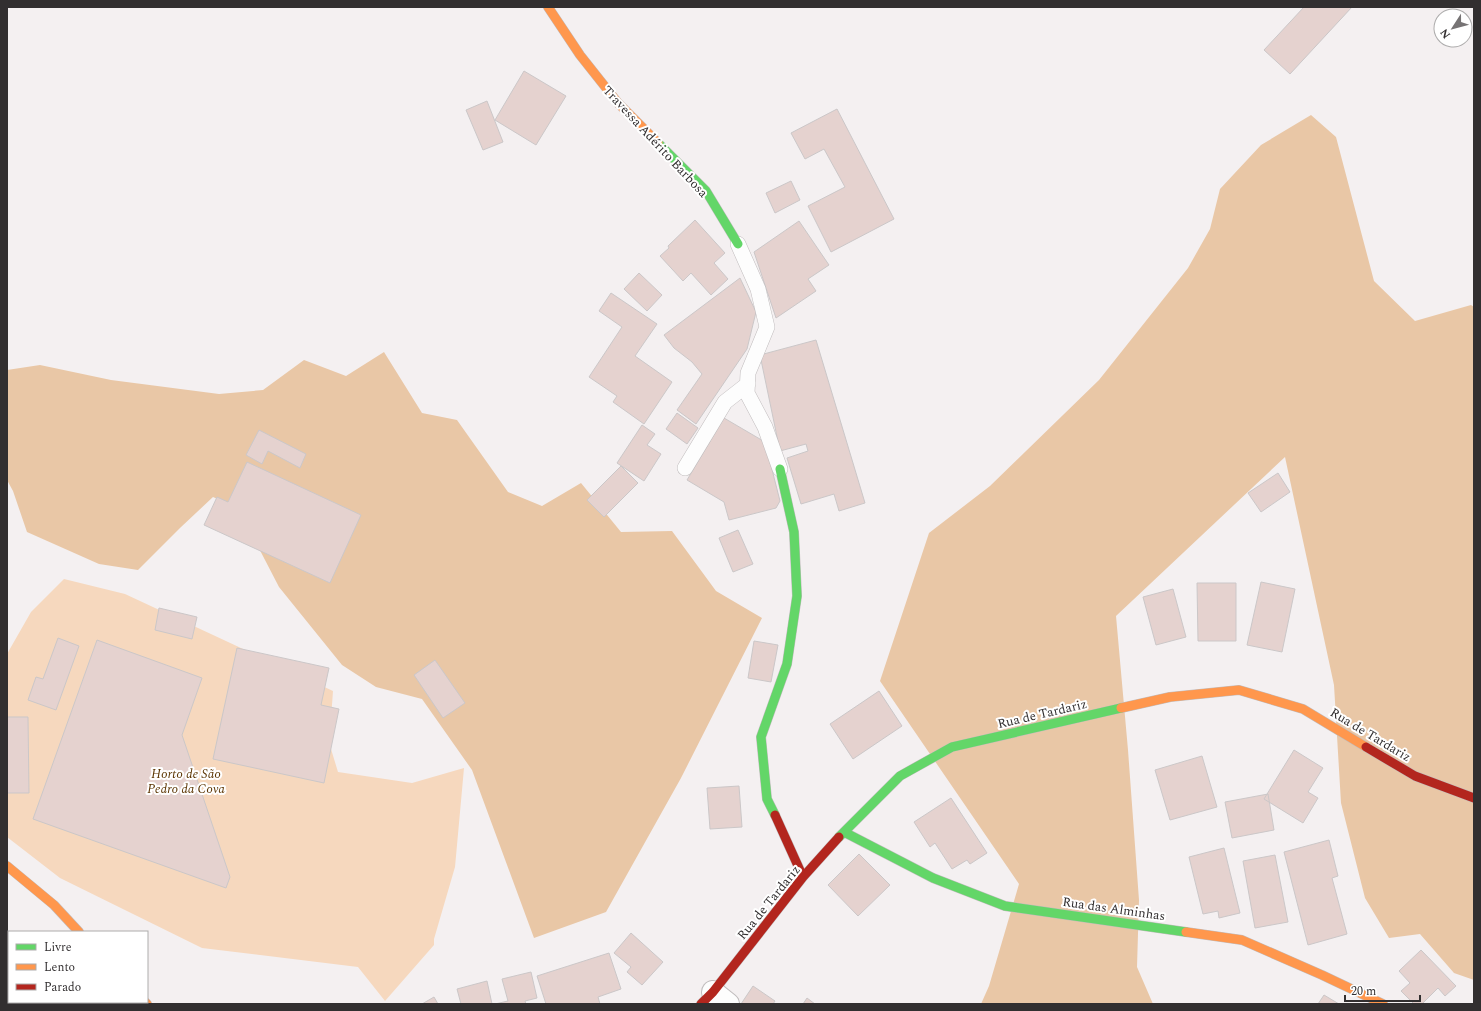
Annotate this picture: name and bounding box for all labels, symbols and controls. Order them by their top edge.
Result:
north arrow [1433,8,1473,48]
text: N [1436,25,1455,42]
street label: Travessa Adérito Barbosa [598,81,713,203]
street label: Rua de Tardariz [996,694,1089,734]
street label: Rua de Tardariz [1326,703,1415,767]
park label: Horto de São Pedro da Cova [147,764,225,799]
street label: Rua de Tardariz [732,861,805,944]
street label: Rua das Alminhas [1061,892,1167,926]
legend [8,931,148,1003]
text: Livre [44,938,72,957]
text: Lento [44,958,75,977]
scale bar [1345,977,1420,1003]
text: Parado [44,978,81,997]
text: 20 m [1351,982,1376,1001]

